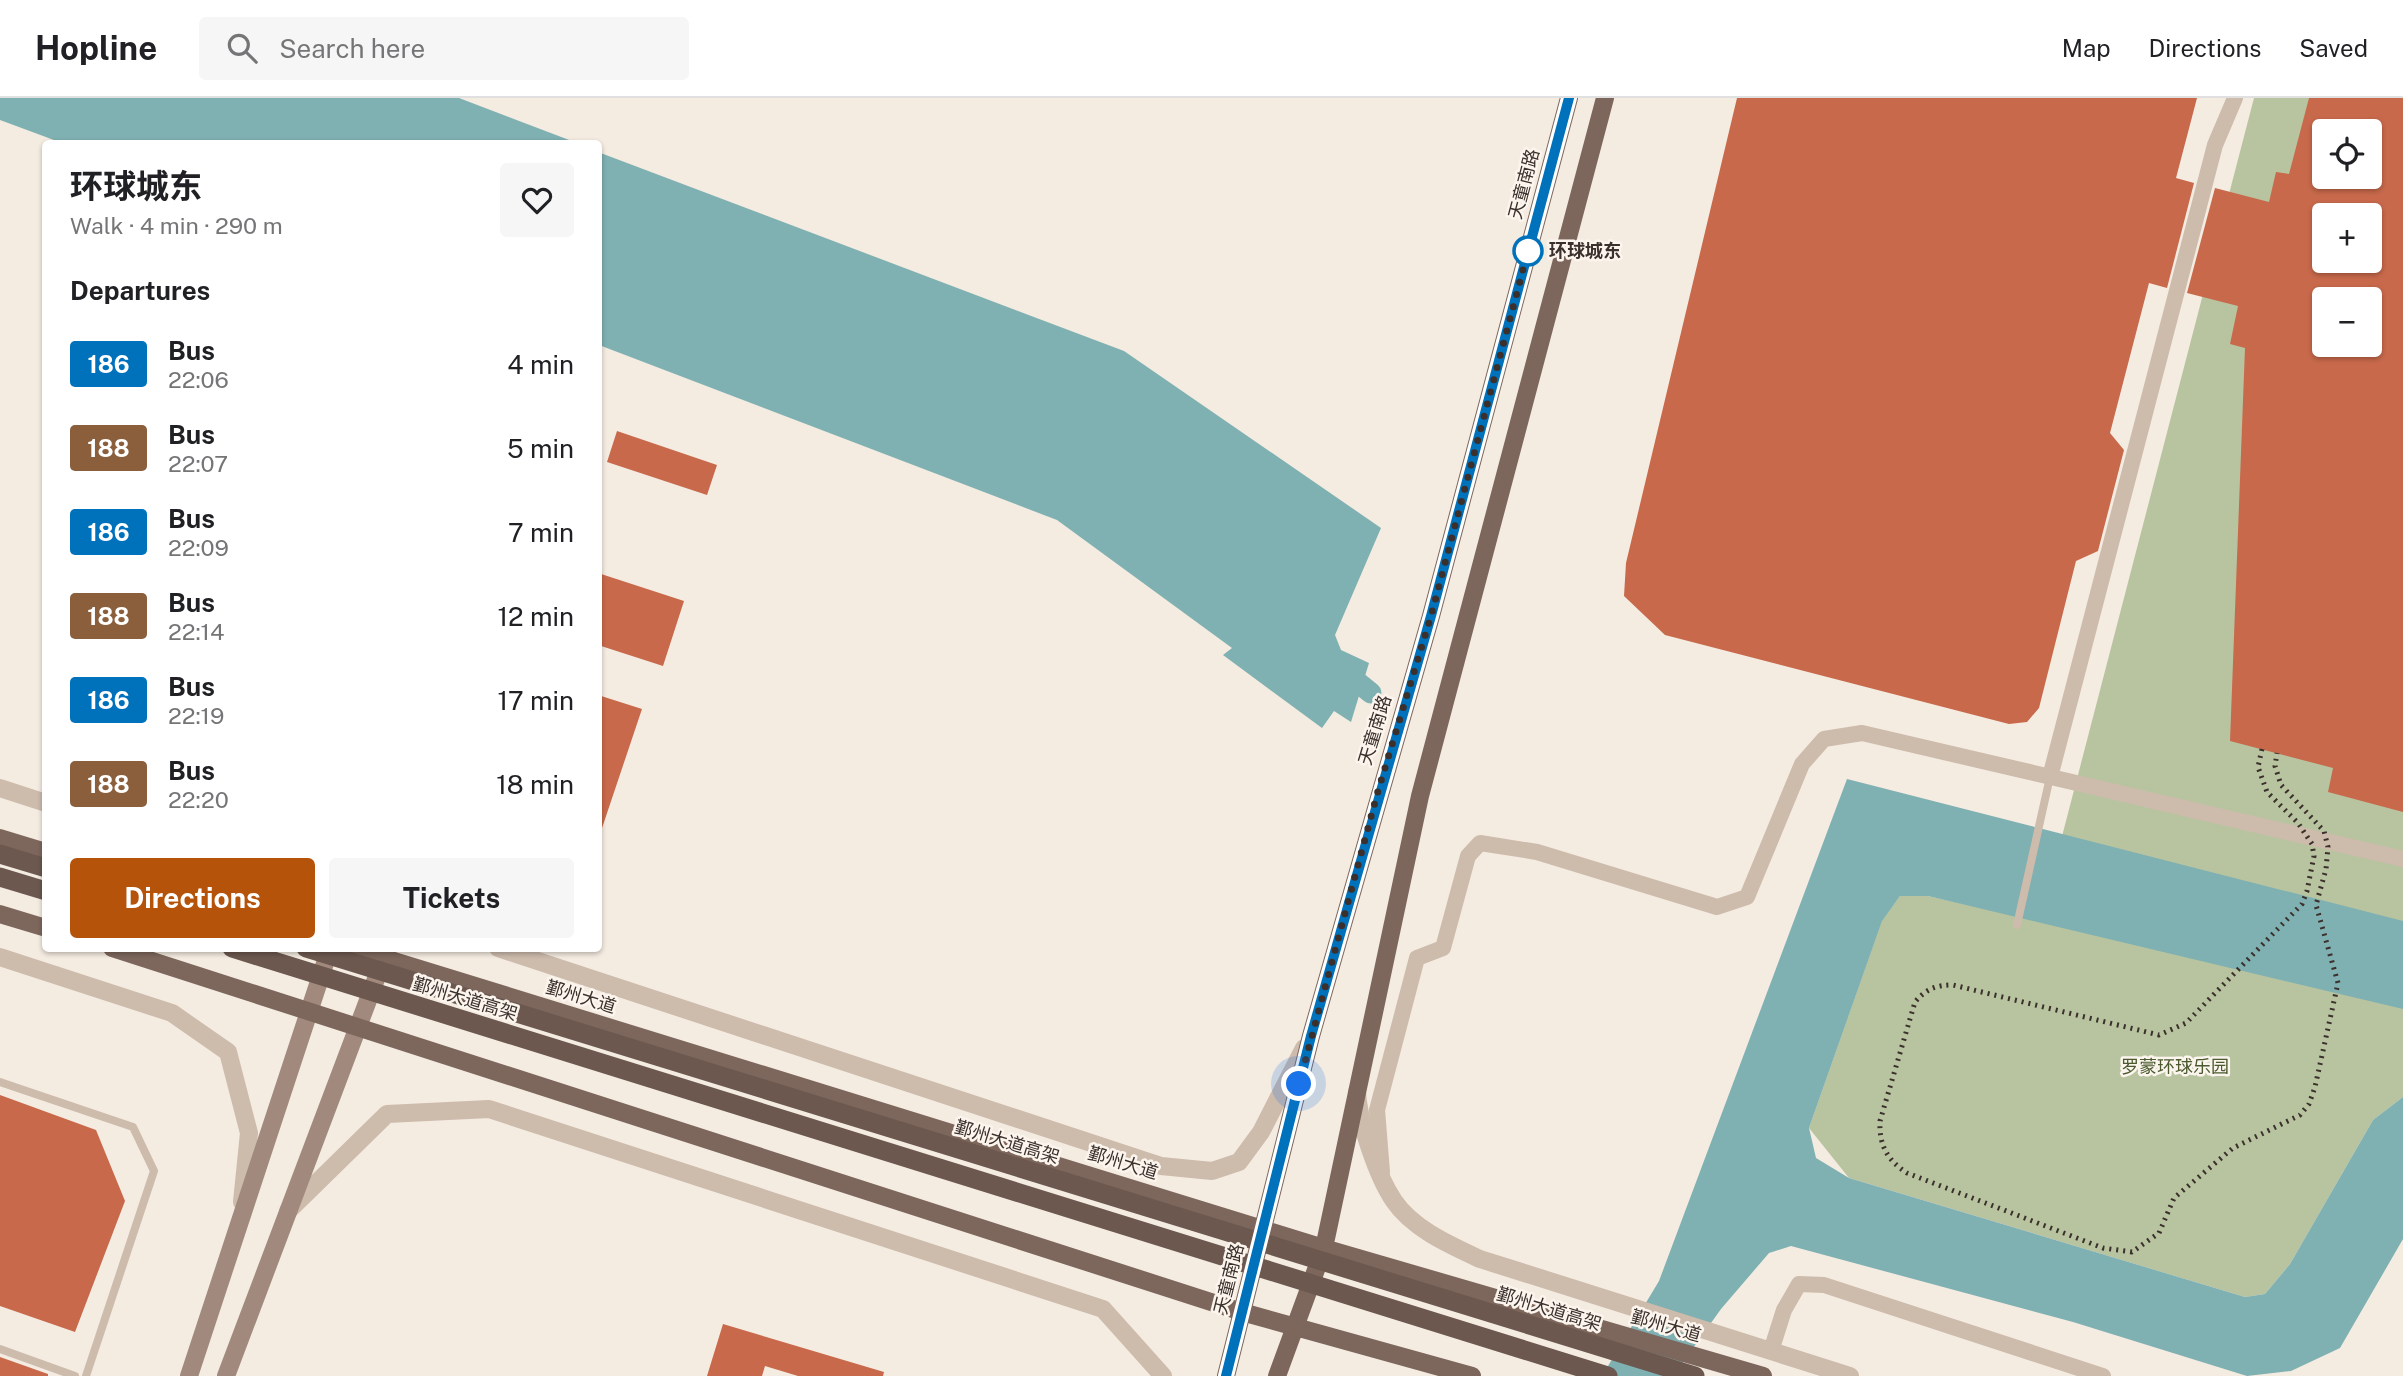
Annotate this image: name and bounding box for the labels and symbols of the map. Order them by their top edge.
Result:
street label: 天童南路 [1504,146,1543,221]
marker: 环球城东 [1513,236,1543,266]
place label: 环球城东 [1549,240,1621,261]
street label: 天童南路 [1354,692,1395,767]
street label: 鄞州大道高架 [410,973,520,1024]
street label: 鄞州大道 [544,976,619,1017]
park label: 罗蒙环球乐园 [2121,1056,2229,1077]
your location [1281,1066,1316,1101]
street label: 鄞州大道高架 [952,1116,1062,1167]
street label: 鄞州大道 [1086,1142,1161,1183]
street label: 天童南路 [1210,1241,1247,1316]
street label: 鄞州大道高架 [1494,1283,1604,1334]
street label: 鄞州大道 [1629,1306,1704,1346]

